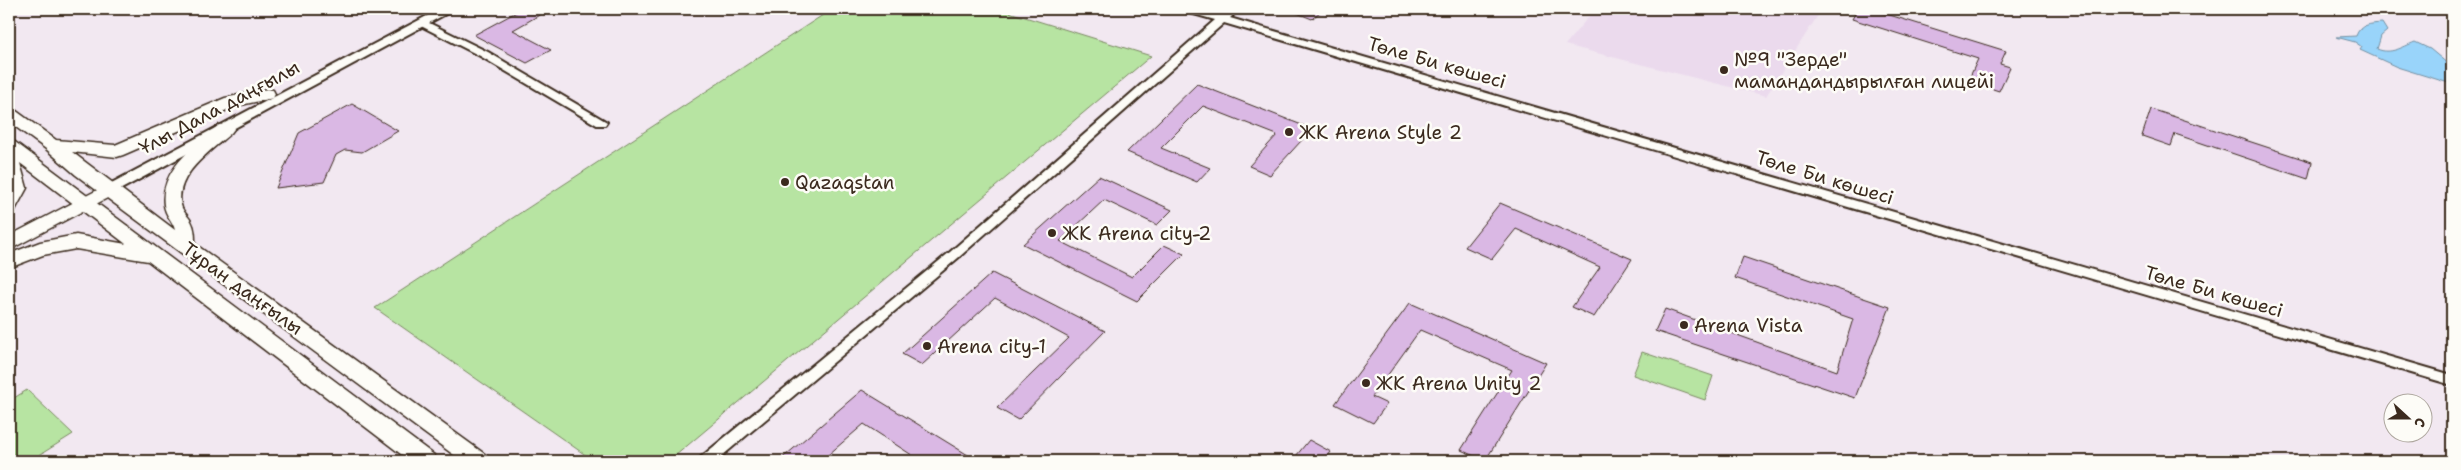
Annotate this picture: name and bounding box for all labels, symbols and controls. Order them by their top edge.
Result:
street label: Төле Би көшесі [1365,31,1509,94]
place label: №9 "Зерде" мамандандырылған лицейі [1734,47,1994,94]
street label: Ұлы Дала даңғылы [135,55,304,160]
marker: №9 "Зерде" мамандандырылған лицейі [1718,64,1730,76]
place label: ЖК Arena Style 2 [1299,120,1462,145]
marker: ЖК Arena Style 2 [1283,126,1295,138]
street label: Төле Би көшесі [1753,145,1897,210]
place label: Qazaqstan [795,170,895,195]
marker: Qazaqstan [779,176,791,188]
place label: ЖК Arena city-2 [1062,221,1211,246]
marker: ЖК Arena city-2 [1046,227,1058,239]
street label: Тұран даңғылы [177,236,308,341]
street label: Төле Би көшесі [2142,260,2286,323]
place label: Arena Vista [1694,313,1803,338]
marker: Arena Vista [1678,319,1690,331]
place label: Arena city-1 [937,334,1046,359]
marker: Arena city-1 [921,340,933,352]
place label: ЖК Arena Unity 2 [1376,371,1542,396]
marker: ЖК Arena Unity 2 [1360,377,1372,389]
north arrow [2384,392,2434,442]
text: С [2410,415,2430,430]

